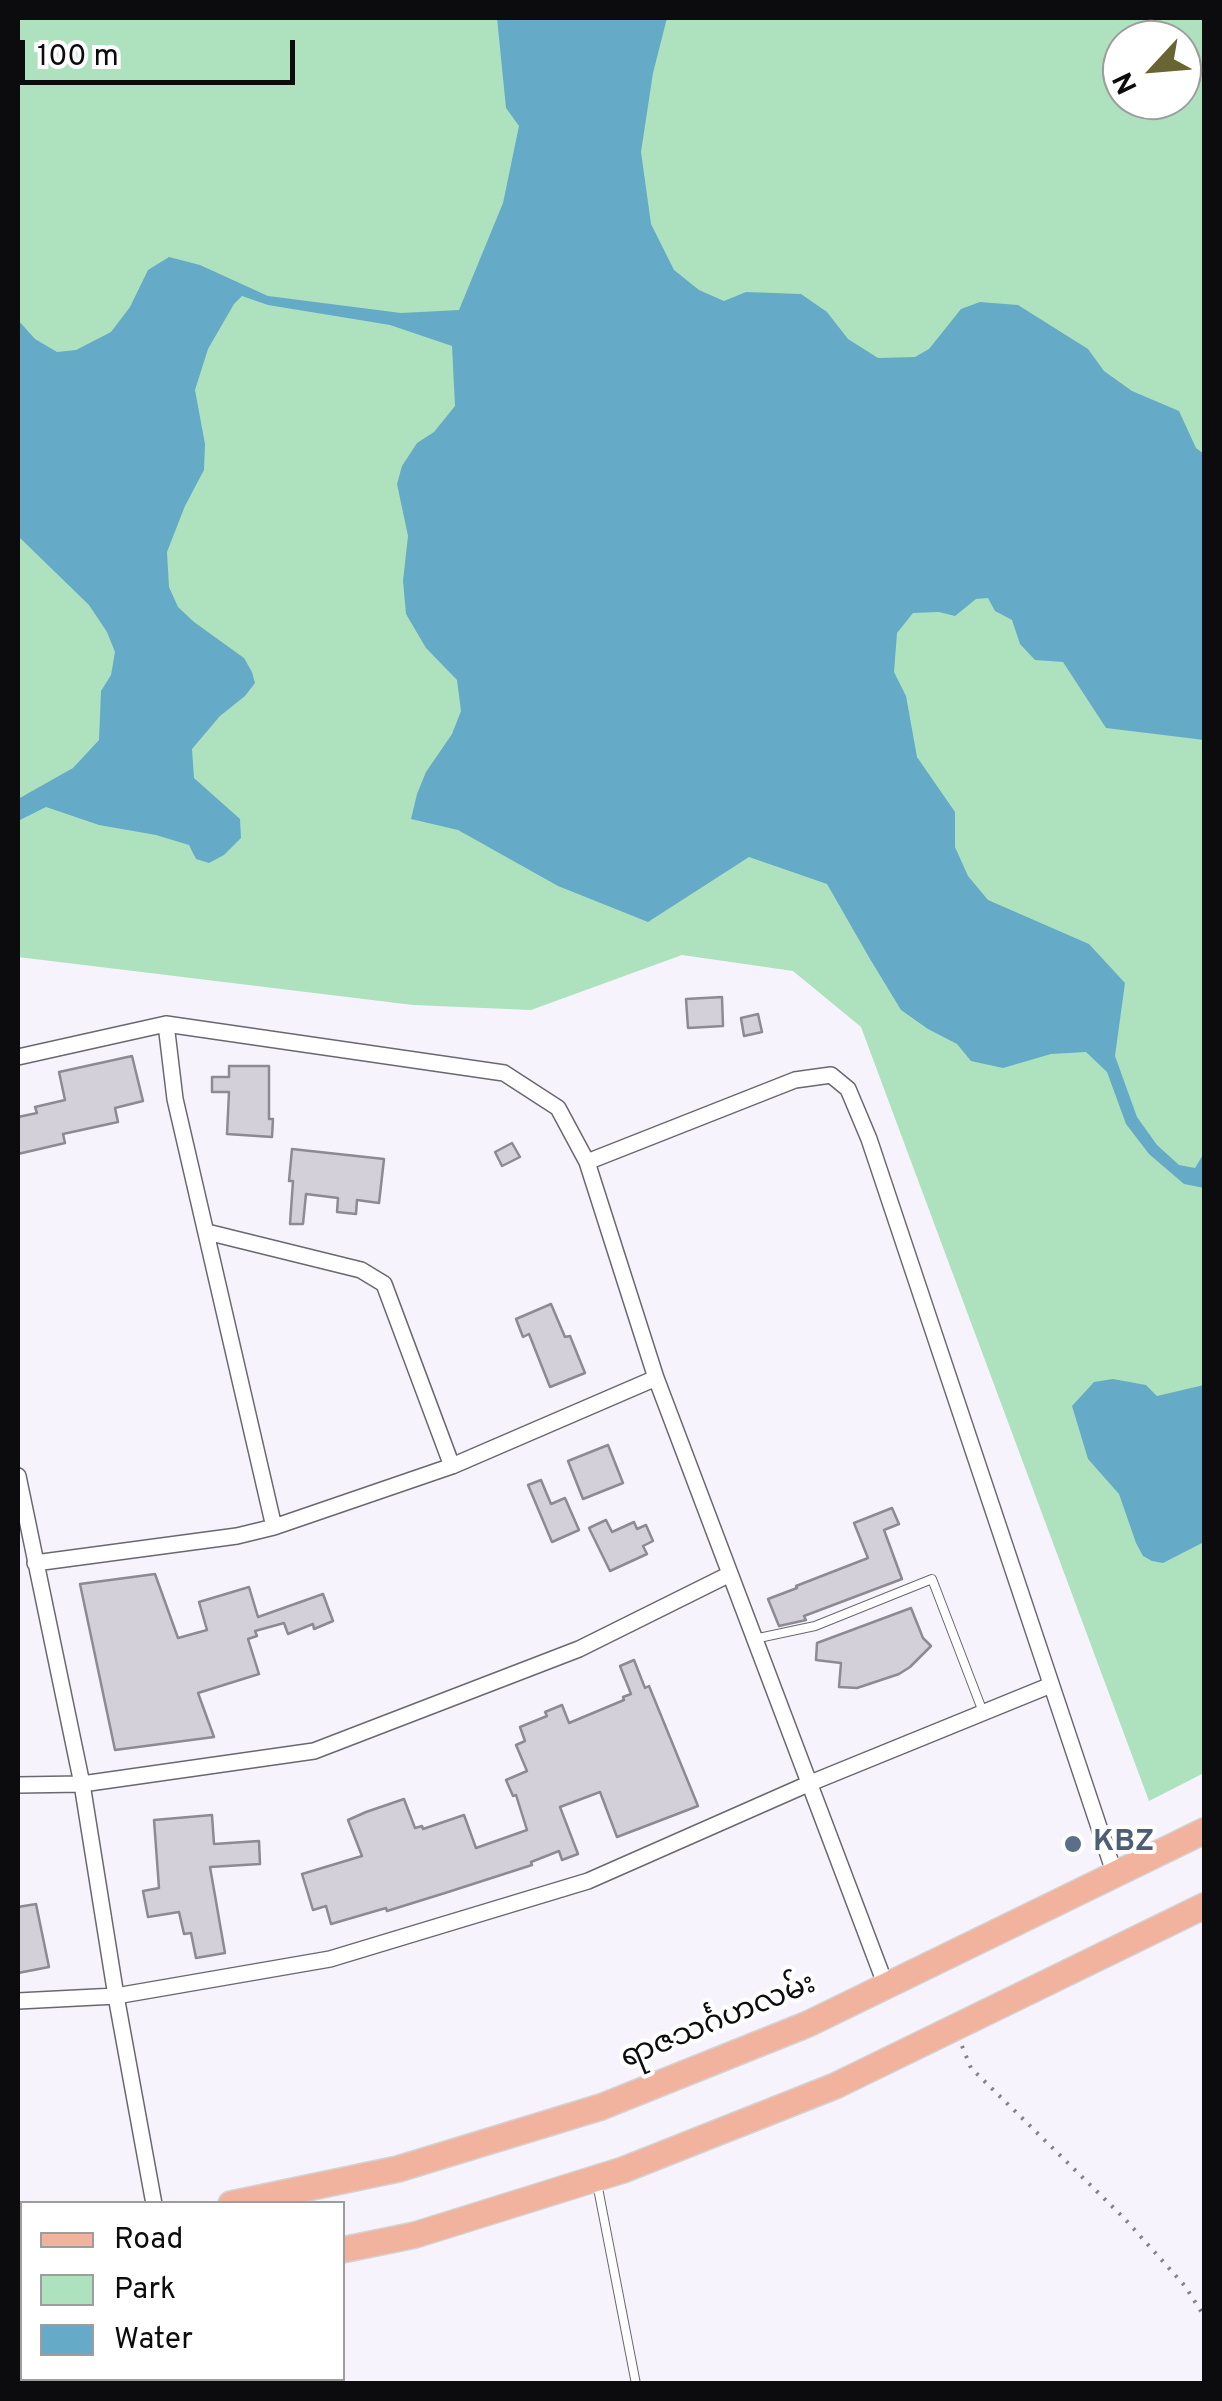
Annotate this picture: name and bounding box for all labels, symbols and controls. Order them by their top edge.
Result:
scale bar [25,20,300,82]
north arrow [1102,20,1202,120]
text: 100 m [37,39,119,76]
text: N [1106,65,1147,99]
place label: KBZ [1093,1826,1154,1862]
marker: KBZ [1062,1833,1084,1855]
street label: ရာဇသင်္ဂဟလမ်း [616,1968,822,2078]
legend [20,2201,345,2381]
text: Road [114,2222,183,2259]
text: Park [114,2272,176,2309]
text: Water [114,2322,193,2359]

